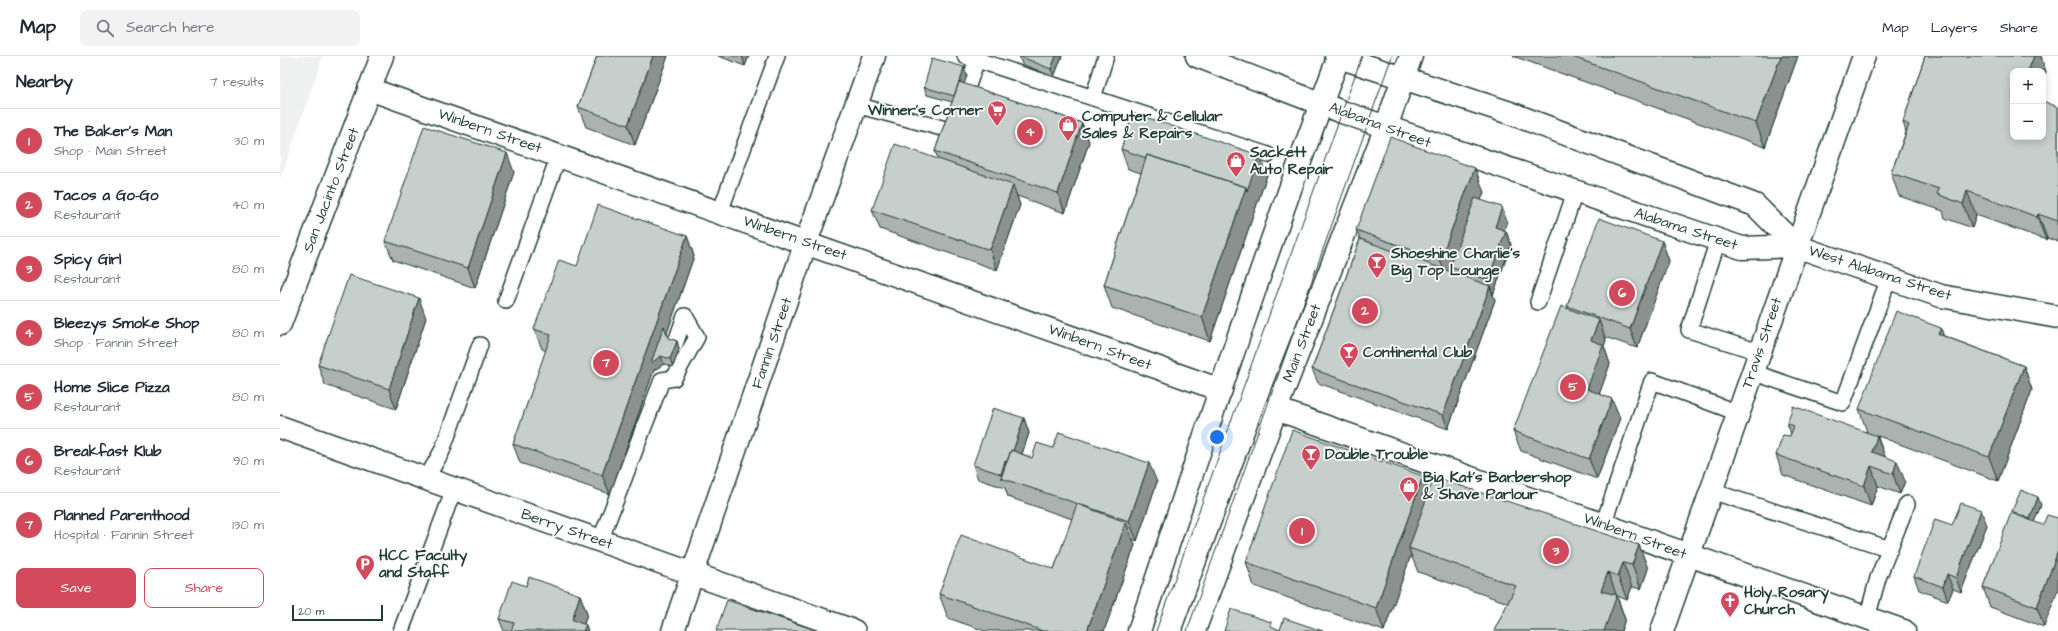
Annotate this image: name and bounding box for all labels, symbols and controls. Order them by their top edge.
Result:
search box [80,10,360,46]
text: Map [20,14,56,41]
icon: search [94,17,116,39]
text: Search here [126,17,215,38]
text: Map [1882,18,1909,38]
text: Layers [1931,18,1978,38]
text: Share [2000,18,2038,38]
map controls [2010,68,2046,140]
button: + [2010,68,2046,104]
text: Nearby [16,70,73,94]
text: 7 results [210,73,264,91]
street label: Alabama Street [1326,97,1434,153]
supermarket icon: Winner's Corner [986,99,1008,127]
place label: Winner's Corner [867,100,984,121]
street label: Winbern Street [435,103,545,159]
button: − [2010,104,2046,140]
place label: Computer & Cellular Sales & Repairs [1081,106,1223,144]
shop icon: Computer & Cellular Sales & Repairs [1057,114,1079,142]
pin: 4 [1017,117,1043,147]
text: The Baker's Man [54,121,172,142]
street label: San Jacinto Street [297,124,365,256]
text: 1 [28,132,30,150]
text: 30 m [234,132,264,150]
text: Shop · Main Street [54,142,167,160]
place label: Sackett Auto Repair [1249,142,1334,180]
shop icon: Sackett Auto Repair [1225,150,1247,178]
text: Tacos a Go-Go [54,185,158,206]
text: 2 [25,196,33,214]
text: 40 m [232,196,264,214]
street label: Alabama Street [1632,202,1740,256]
text: Restaurant [54,206,121,224]
street label: Winbern Street [740,210,850,266]
street label: West Alabama Street [1806,240,1954,306]
place label: Shoeshine Charlie's Big Top Lounge [1390,243,1521,283]
text: Spicy Girl [54,249,121,270]
bar icon: Shoeshine Charlie's Big Top Lounge [1366,251,1388,279]
text: 3 [26,260,32,278]
text: 80 m [232,260,264,278]
text: Restaurant [54,270,121,288]
pin: 6 [1609,278,1635,308]
street label: Fannin Street [747,295,797,391]
street label: Travis Street [1737,295,1787,391]
pin: 2 [1352,296,1378,326]
street label: Main Street [1277,301,1327,385]
text: Bleezys Smoke Shop [54,313,199,334]
street label: Winbern Street [1045,319,1155,375]
text: 4 [25,324,33,342]
text: 80 m [232,324,264,342]
text: Shop · Fannin Street [54,334,178,352]
bar icon: Continental Club [1338,341,1360,369]
place label: Continental Club [1363,342,1473,363]
pin: 7 [593,348,619,378]
pin: 5 [1560,372,1586,402]
text: Home Slice Pizza [54,377,170,398]
text: 5 [24,388,34,406]
text: 80 m [232,388,264,406]
text: Restaurant [54,398,121,416]
your location [1207,427,1227,447]
text: Breakfast Klub [54,441,162,462]
bar icon: Double Trouble [1300,443,1322,471]
place label: Double Trouble [1325,444,1428,465]
text: 6 [25,452,33,470]
text: 90 m [233,452,264,470]
text: Restaurant [54,462,121,480]
place label: Big Kat's Barbershop & Shave Parlour [1422,467,1572,505]
shop icon: Big Kat's Barbershop & Shave Parlour [1398,475,1420,503]
street label: Berry Street [518,503,616,555]
text: Planned Parenthood [54,505,190,526]
street label: Winbern Street [1580,508,1690,564]
text: 7 [25,516,33,534]
text: 130 m [232,516,264,534]
pin: 1 [1289,516,1315,546]
text: Hospital · Fannin Street [54,526,193,544]
pin: 3 [1543,536,1569,566]
place label: HCC Faculty and Staff [378,545,468,583]
parking icon: HCC Faculty and Staff [354,553,376,581]
button: Save [16,568,136,608]
button: Share [144,568,264,608]
place label: Holy Rosary Church [1744,582,1830,620]
church icon: Holy Rosary Church [1719,590,1741,618]
scale bar [292,603,383,622]
text: 20 m [298,604,324,619]

